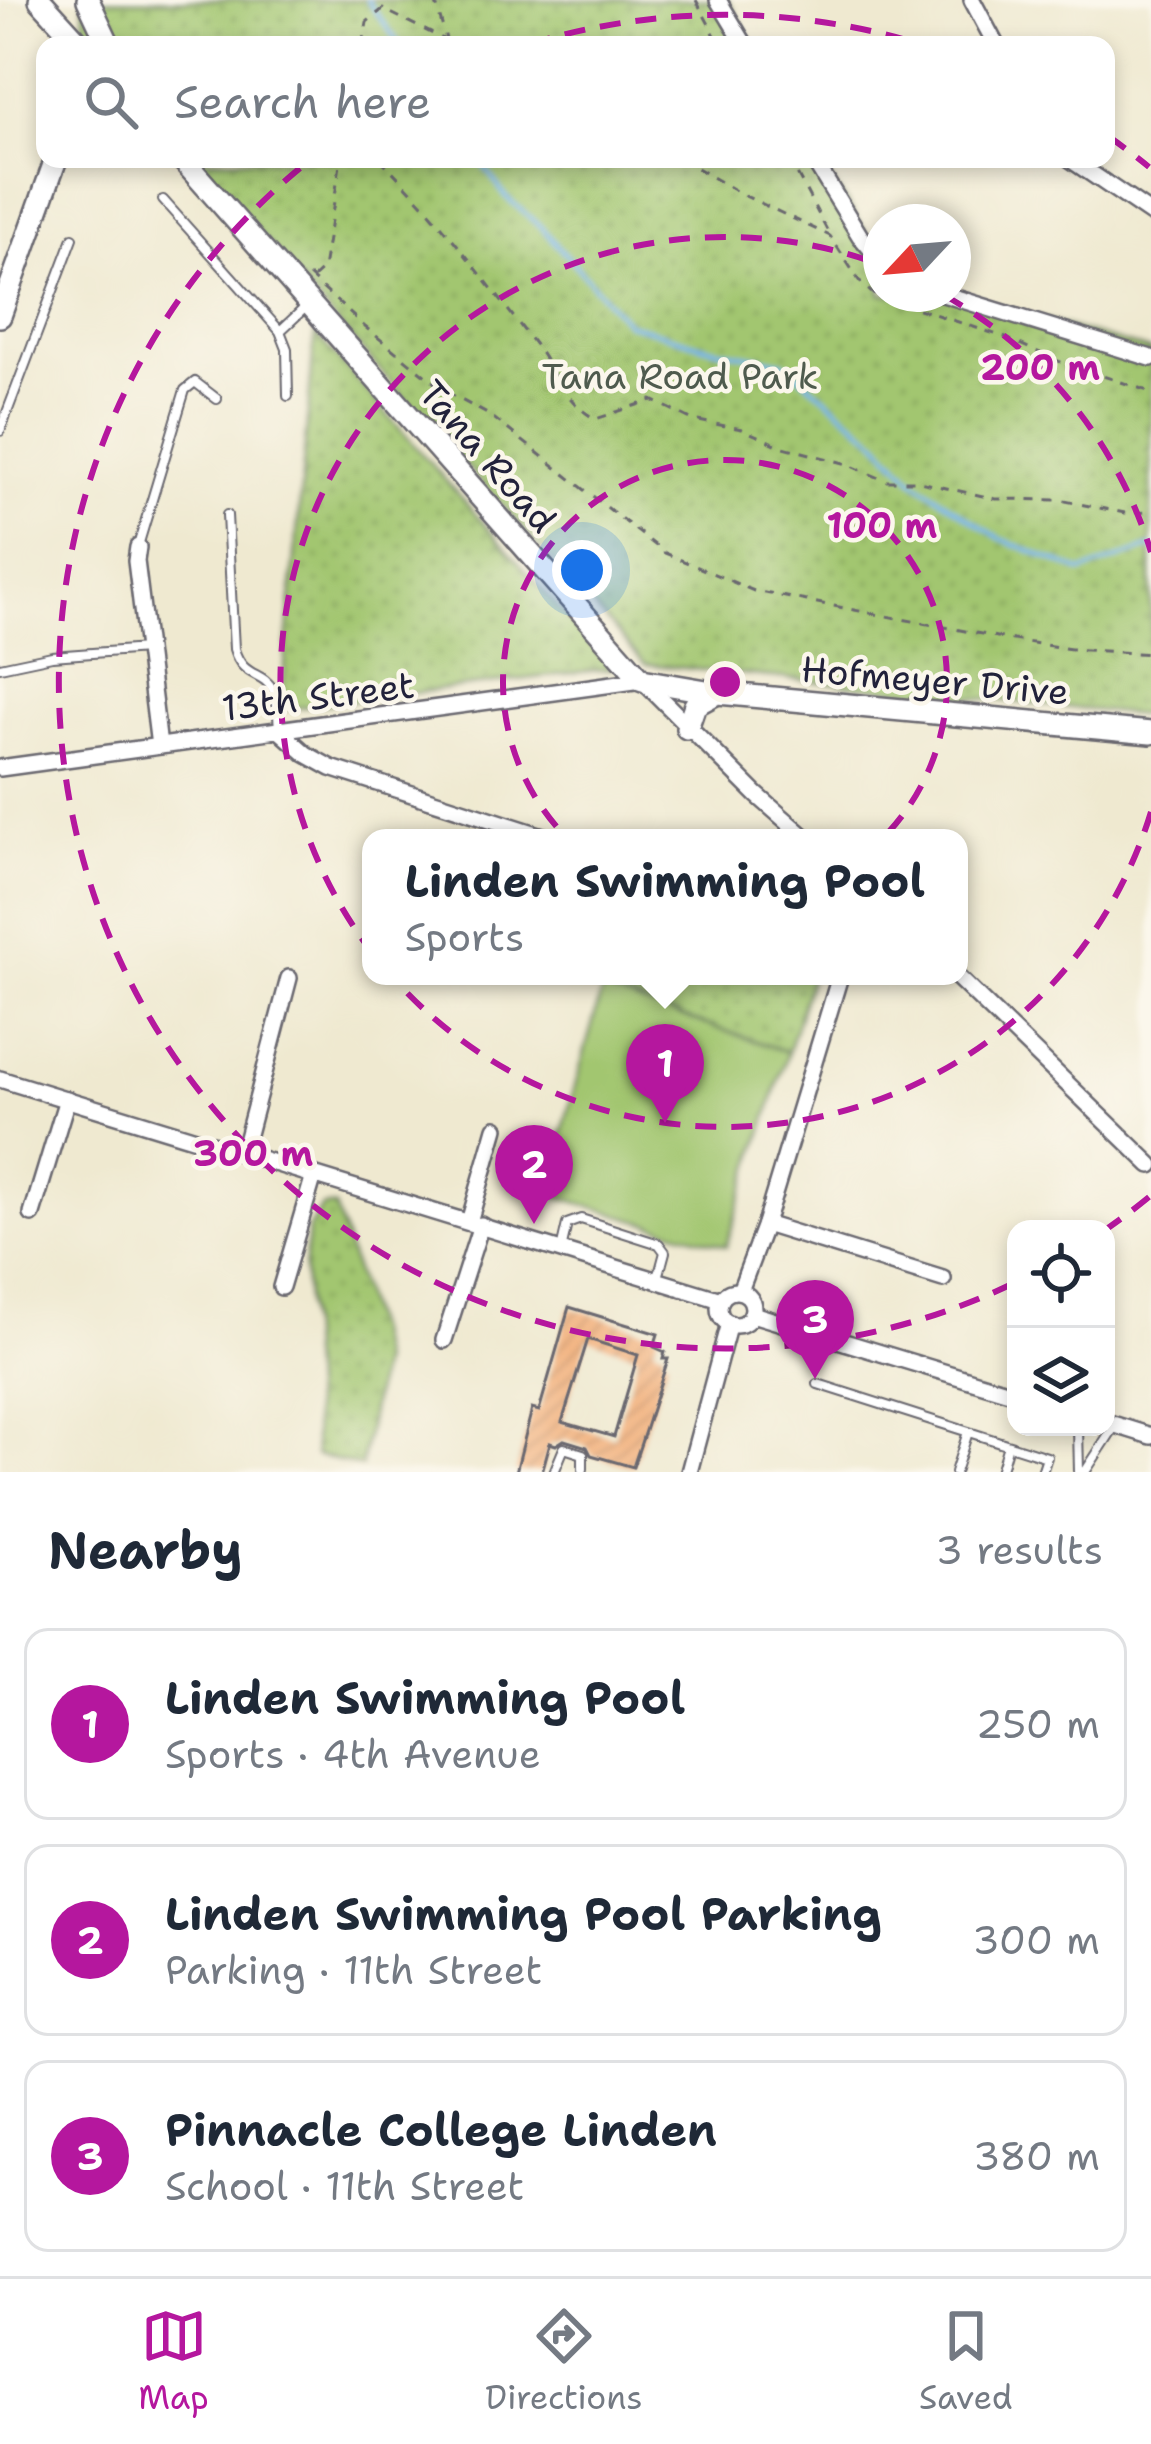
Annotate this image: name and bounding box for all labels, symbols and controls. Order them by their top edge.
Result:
search box [36,36,1115,168]
icon: search [78,69,144,135]
text: Search here [174,72,431,132]
north arrow [863,204,971,312]
text: 200 m [980,343,1100,392]
park label: Tana Road Park [542,352,818,401]
street label: Tana Road [408,370,568,543]
text: 100 m [827,501,938,550]
your location [552,540,612,600]
street label: Hofmeyer Drive [799,644,1071,717]
street label: 13th Street [219,660,417,733]
centre of rings [704,661,746,703]
popup [362,829,968,985]
text: Linden Swimming Pool [405,851,925,911]
text: Sports [405,911,524,963]
pin: 1 [626,1024,704,1123]
pin: 2 [495,1125,573,1224]
text: 300 m [193,1129,313,1178]
map controls [1007,1220,1115,1436]
button: locate [1007,1220,1115,1328]
pin: 3 [776,1280,854,1379]
button: layers [1007,1328,1115,1436]
text: Nearby [48,1516,243,1584]
text: 3 results [936,1524,1103,1576]
text: Linden Swimming Pool [165,1668,685,1728]
text: 1 [81,1698,99,1750]
text: 250 m [976,1698,1100,1750]
text: Sports · 4th Avenue [165,1728,541,1780]
text: Linden Swimming Pool Parking [165,1884,882,1944]
text: 2 [76,1914,104,1966]
text: 300 m [972,1914,1100,1966]
text: Parking · 11th Street [165,1944,542,1996]
text: Pinnacle College Linden [165,2100,717,2160]
text: 3 [76,2130,104,2182]
text: 380 m [973,2130,1100,2182]
text: School · 11th Street [165,2160,524,2212]
tab: Map [138,2303,209,2420]
tab: Directions [485,2303,643,2420]
tab: Saved [919,2303,1013,2420]

